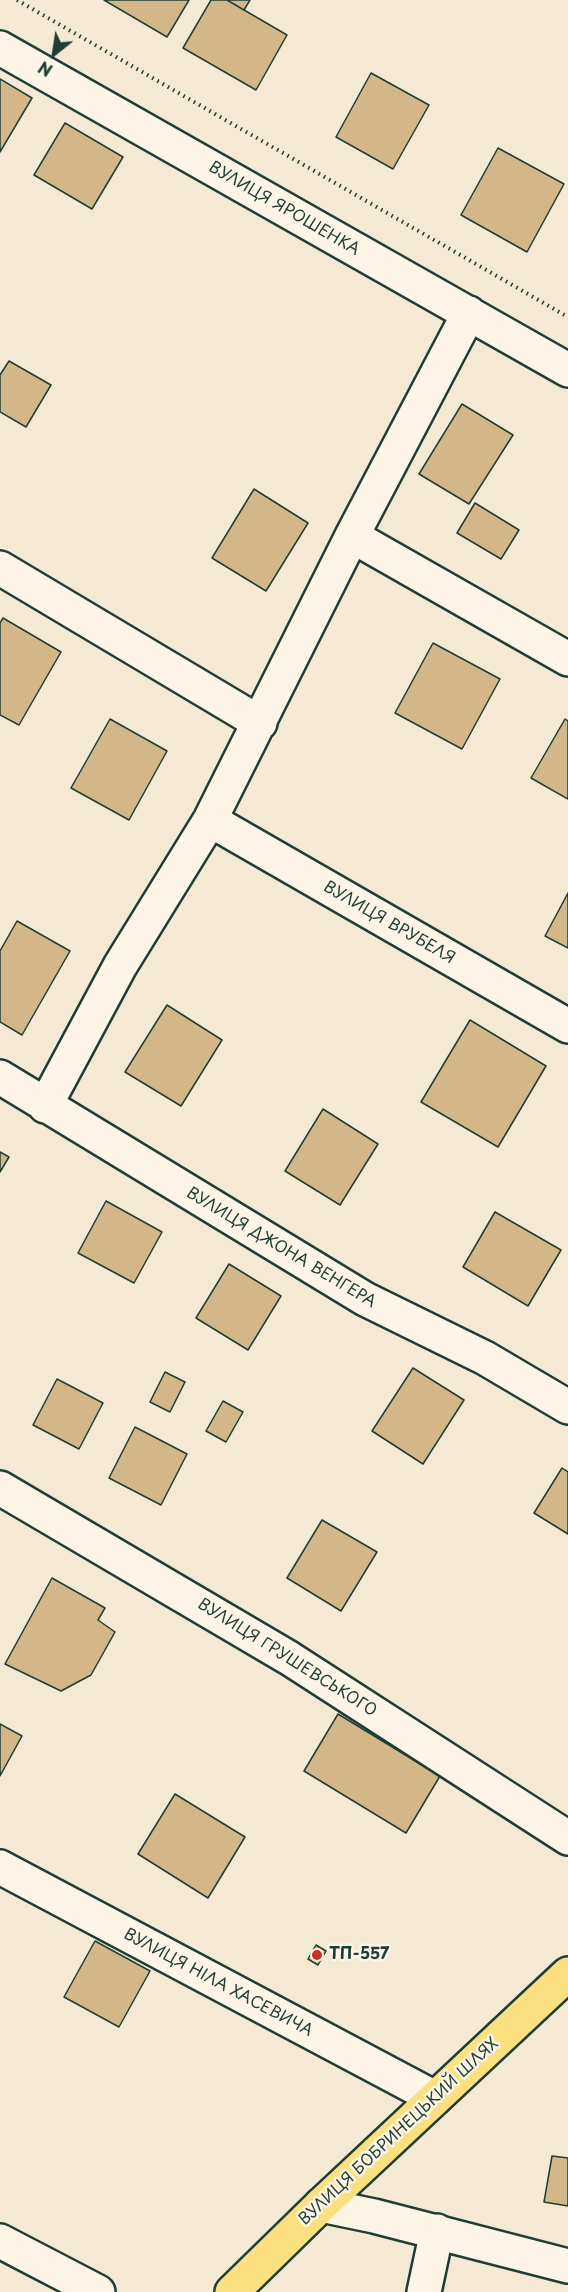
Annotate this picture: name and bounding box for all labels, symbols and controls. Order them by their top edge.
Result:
north arrow [24,24,84,84]
text: N [34,56,56,83]
street label: ВУЛИЦЯ ЯРОШЕНКА [205,158,363,260]
street label: ВУЛИЦЯ ВРУБЕЛЯ [320,878,458,968]
street label: ВУЛИЦЯ ДЖОНА ВЕНГЕРА [183,1184,379,1312]
street label: ВУЛИЦЯ ГРУШЕВСЬКОГО [194,1595,380,1721]
street label: ВУЛИЦЯ НІЛА ХАСЕВИЧА [120,1925,316,2041]
place label: ТП-557 [329,1945,389,1965]
marker: ТП-557 [310,1948,324,1962]
street label: ВУЛИЦЯ БОБРИНЕЦЬКИЙ ШЛЯХ [295,2034,503,2230]

